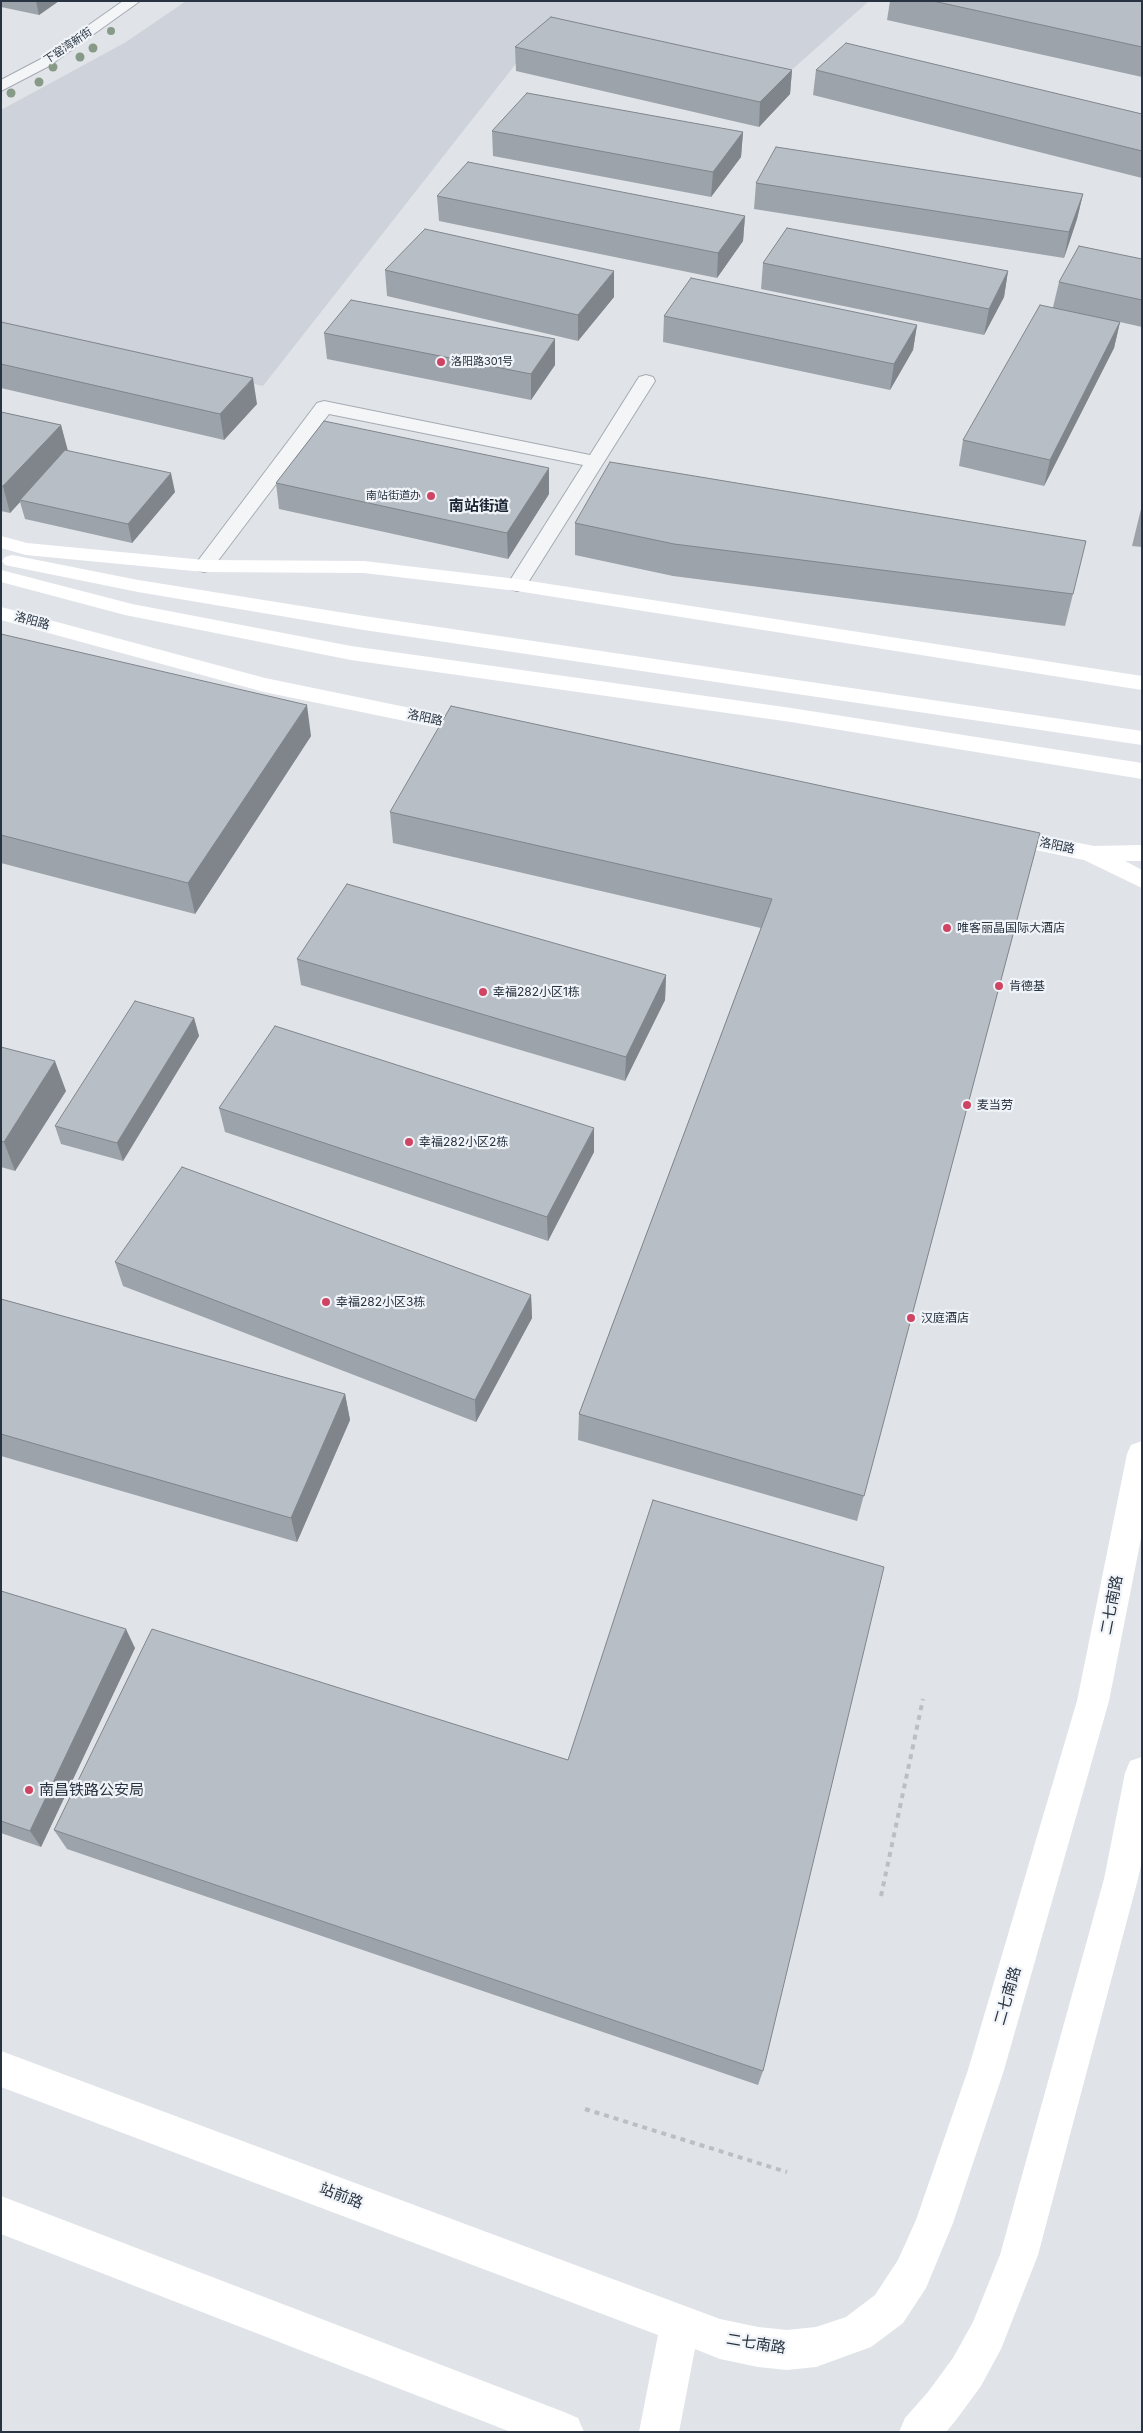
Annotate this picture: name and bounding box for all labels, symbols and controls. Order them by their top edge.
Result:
street label: 下窑湾新街 [42,25,94,67]
place label: 洛阳路301号 [451,355,513,369]
marker: 洛阳路301号 [435,356,447,368]
place label: 南站街道办 [366,489,421,503]
marker: 南站街道办 [425,490,437,502]
district label: 南站街道 [449,497,509,515]
street label: 洛阳路 [13,609,51,633]
street label: 洛阳路 [406,707,444,729]
street label: 洛阳路 [1038,835,1076,857]
place label: 唯客丽晶国际大酒店 [957,921,1065,935]
marker: 唯客丽晶国际大酒店 [941,922,953,934]
place label: 肯德基 [1009,979,1045,993]
marker: 肯德基 [993,980,1005,992]
place label: 幸福282小区1栋 [493,985,580,999]
marker: 幸福282小区1栋 [477,986,489,998]
place label: 麦当劳 [977,1098,1013,1112]
marker: 麦当劳 [961,1099,973,1111]
place label: 幸福282小区2栋 [419,1135,508,1149]
marker: 幸福282小区2栋 [403,1136,415,1148]
place label: 幸福282小区3栋 [336,1295,425,1309]
marker: 幸福282小区3栋 [320,1296,332,1308]
place label: 汉庭酒店 [921,1311,969,1325]
marker: 汉庭酒店 [905,1312,917,1324]
street label: 二七南路 [1097,1574,1127,1636]
place label: 南昌铁路公安局 [39,1781,144,1799]
marker: 南昌铁路公安局 [23,1784,35,1796]
street label: 二七南路 [991,1965,1025,2027]
street label: 站前路 [317,2180,365,2212]
street label: 二七南路 [725,2330,787,2358]

